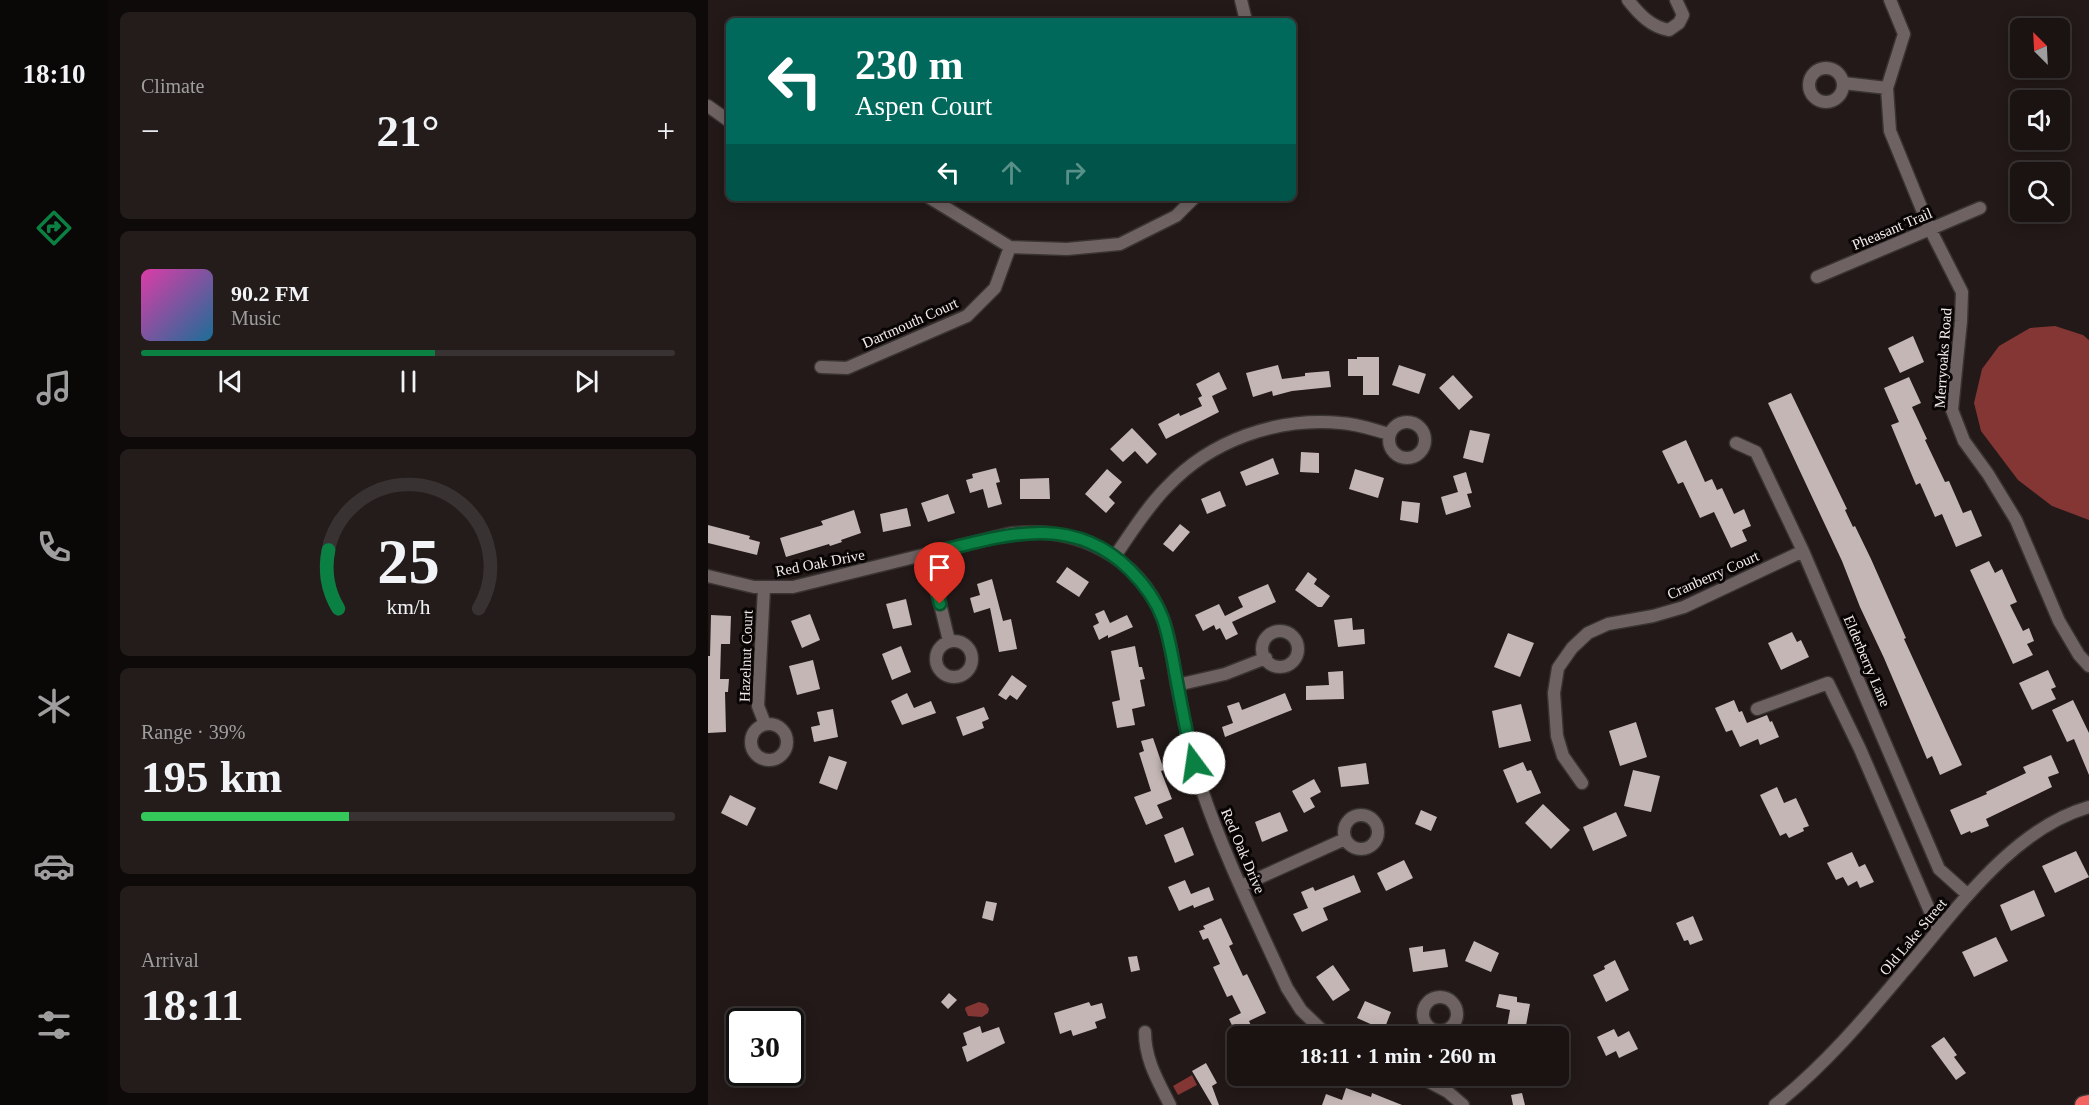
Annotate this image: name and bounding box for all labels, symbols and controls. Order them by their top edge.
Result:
north arrow [2010,18,2070,78]
map controls [2010,18,2070,222]
icon: left [756,42,834,120]
text: 230 m [855,42,964,88]
text: 18:10 [23,59,86,89]
text: Climate [141,75,204,97]
button: sound [2010,90,2070,150]
text: Aspen Court [855,91,992,121]
text: 21° [377,106,440,156]
text: − [141,113,160,149]
text: + [656,113,675,149]
icon: left [932,156,965,189]
icon: ahead [995,156,1028,189]
icon: right [1058,156,1091,189]
button: search [2010,162,2070,222]
street label: Pheasant Trail [1850,205,1934,253]
icon: directions [33,207,75,249]
text: 90.2 FM [231,281,309,306]
street label: Dartmouth Court [860,294,961,351]
text: Music [231,307,281,329]
street label: Merryoaks Road [1932,307,1955,409]
icon: previous [214,365,247,398]
icon: pause [392,365,425,398]
icon: next [570,365,603,398]
icon: music [33,367,75,409]
icon: phone [33,526,75,568]
text: 25 [377,528,439,597]
pin [914,542,965,604]
street label: Red Oak Drive [774,546,866,580]
street label: Cranberry Court [1665,547,1762,602]
icon: arrive [923,551,956,584]
text: km/h [386,596,430,620]
street label: Hazelnut Court [736,609,756,702]
street label: Elderberry Lane [1841,613,1894,709]
icon: climate [33,685,75,727]
text: Range · 39% [141,721,245,743]
position arrow [1162,731,1226,795]
text: 195 km [141,752,282,802]
street label: Red Oak Drive [1218,806,1268,896]
icon: car [33,845,75,887]
street label: Old Lake Street [1876,895,1950,979]
text: Arrival [141,949,199,971]
text: 18:11 [141,980,244,1030]
icon: filters [33,1004,75,1046]
speed limit sign: 30 [726,1008,804,1086]
text: 18:11 · 1 min · 260 m [1300,1043,1496,1068]

